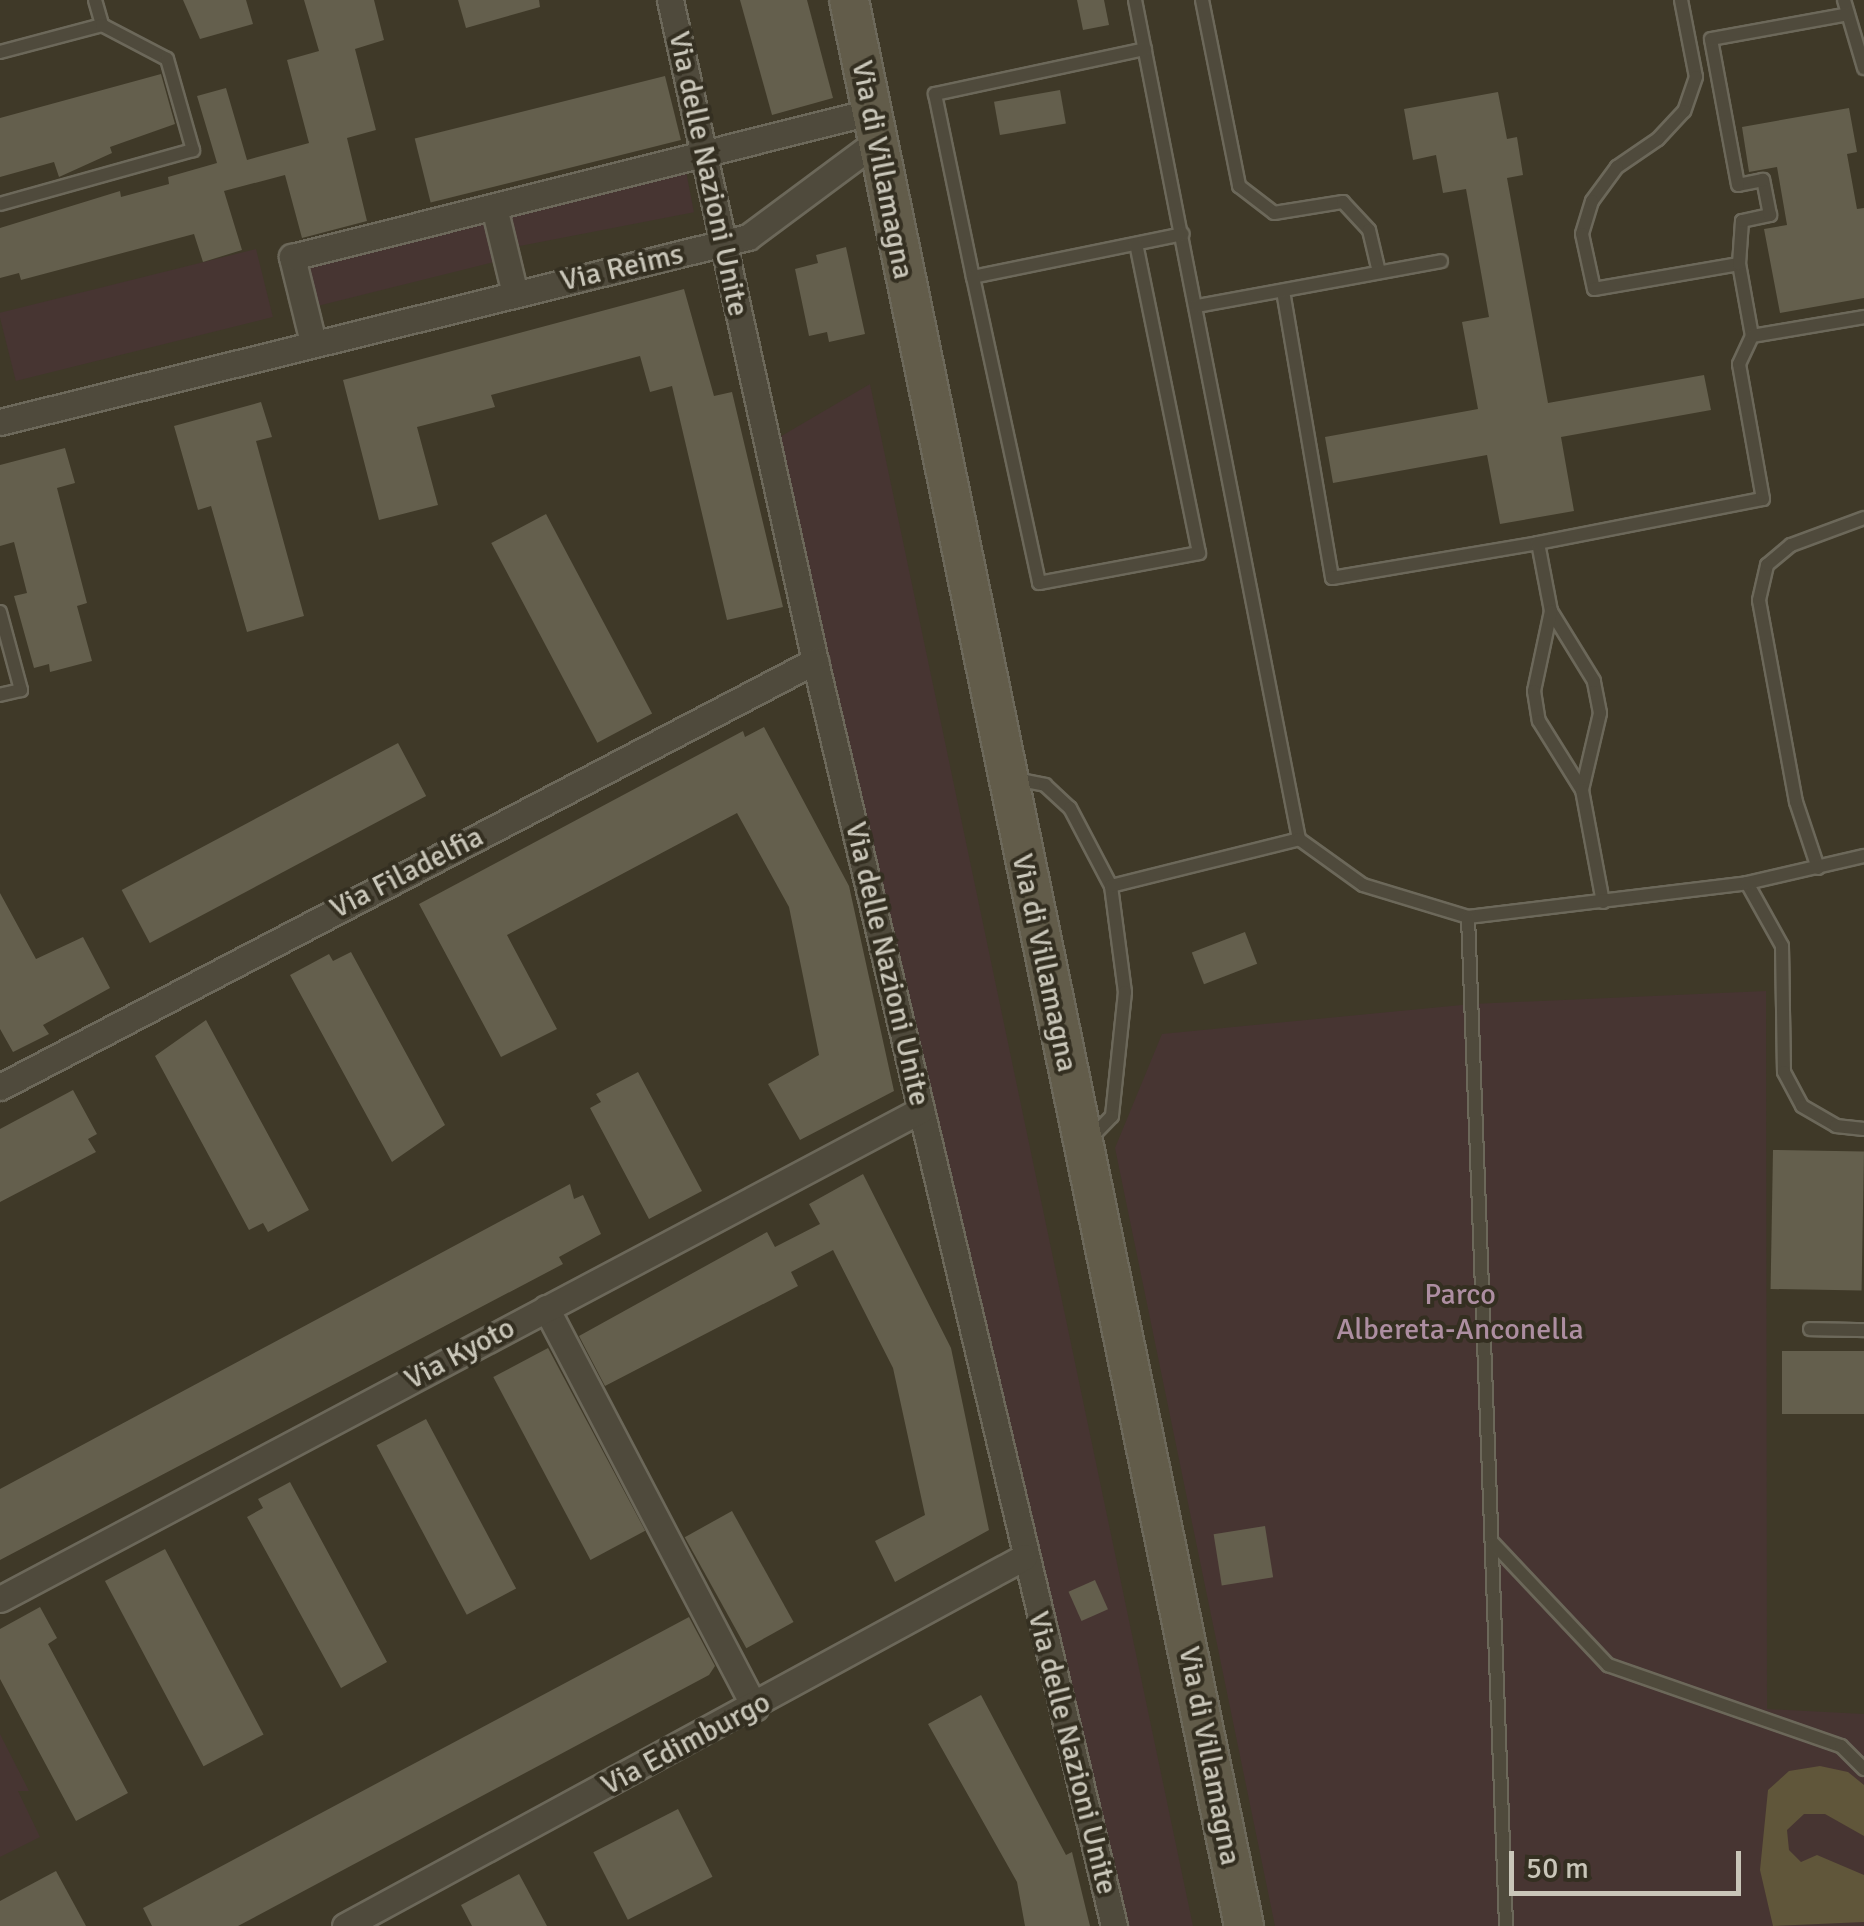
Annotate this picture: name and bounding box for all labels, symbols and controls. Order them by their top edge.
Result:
street label: Via delle Nazioni Unite [660,28,756,320]
street label: Via di Villamagna [843,58,921,282]
street label: Via Reims [557,236,687,300]
street label: Via Filadelfia [324,819,490,927]
street label: Via delle Nazioni Unite [837,819,937,1109]
street label: Via di Villamagna [1003,851,1085,1075]
park label: Parco Albereta-Anconella [1336,1277,1584,1348]
street label: Via Kyoto [399,1310,521,1398]
street label: Via delle Nazioni Unite [1019,1608,1125,1898]
street label: Via di Villamagna [1170,1644,1248,1868]
street label: Via Edimburgo [595,1684,777,1804]
scale bar [1514,1831,1746,1893]
text: 50 m [1526,1850,1589,1887]

